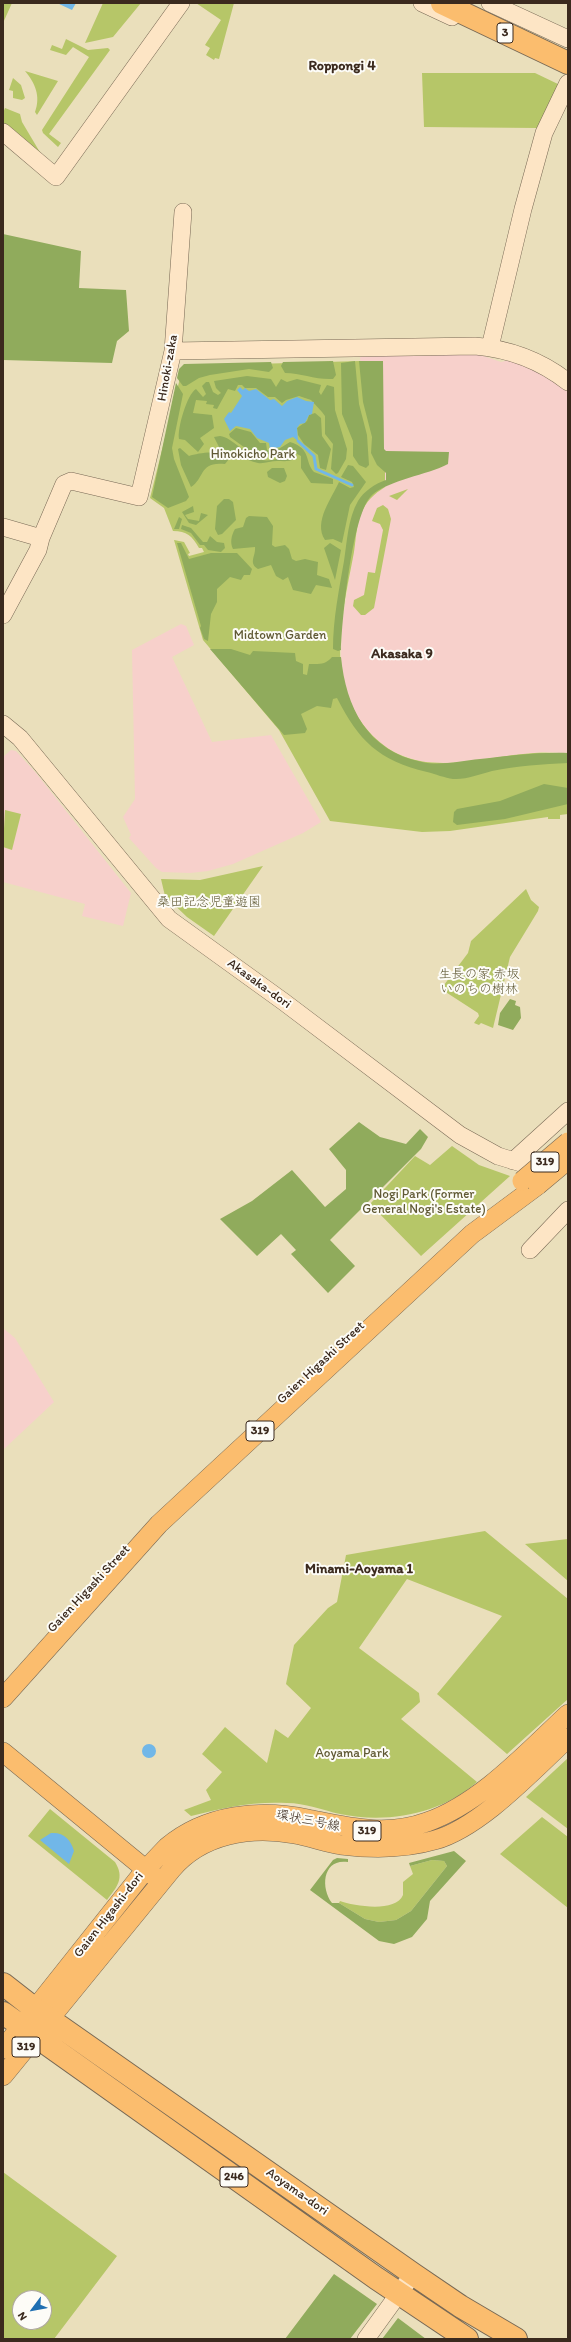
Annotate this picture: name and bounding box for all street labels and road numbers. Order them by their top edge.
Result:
road number: 3 [497,23,513,43]
street label: Hinoki-zaka [154,333,182,403]
street label: Akasaka-dori [224,956,294,1012]
road number: 319 [531,1152,559,1172]
street label: Gaien Higashi Street [274,1318,368,1408]
road number: 319 [246,1421,274,1441]
street label: Gaien Higashi Street [44,1542,134,1636]
street label: 環状三号線 [275,1807,341,1835]
road number: 319 [353,1821,381,1841]
street label: Gaien Higashi-dori [71,1869,147,1961]
road number: 319 [12,2037,40,2057]
street label: Aoyama-dori [263,2165,331,2219]
road number: 246 [220,2167,248,2187]

